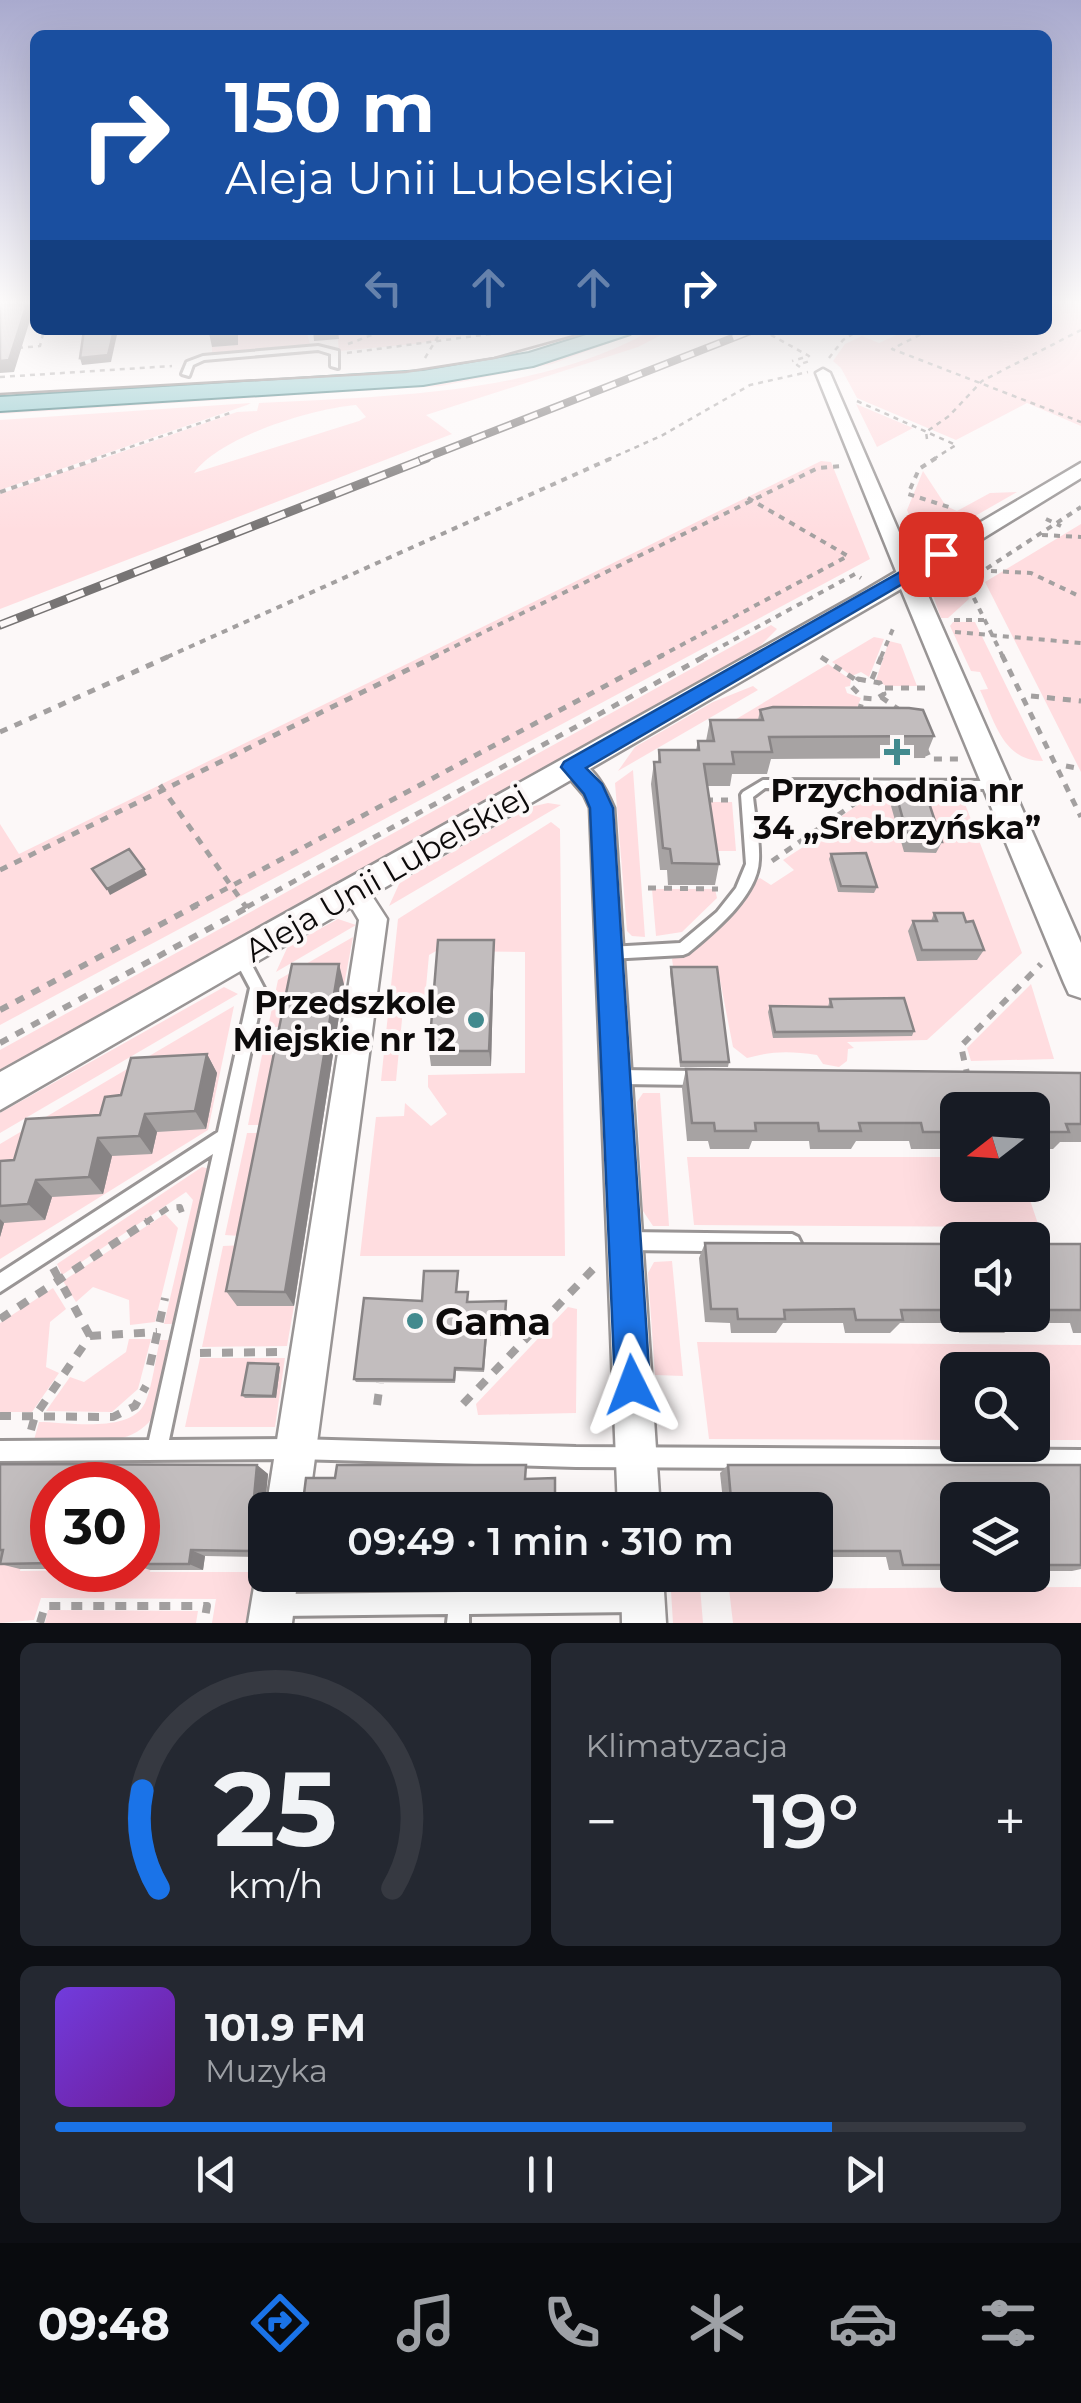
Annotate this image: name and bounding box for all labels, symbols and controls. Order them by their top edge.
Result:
text: 150 m [225,64,435,150]
icon: right [60,70,190,200]
text: Aleja Unii Lubelskiej [225,150,675,205]
icon: left [356,260,411,315]
icon: ahead [461,260,516,315]
icon: ahead [566,260,621,315]
icon: right [671,260,726,315]
pin [899,512,984,597]
icon: arrive [914,527,969,582]
marker: Przychodnia nr 34 „Srebrzyńska” [884,739,910,765]
place label: Przychodnia nr 34 „Srebrzyńska” [752,771,1041,847]
street label: Aleja Unii Lubelskiej [238,776,534,970]
place label: Przedszkole Miejskie nr 12 [233,983,456,1059]
marker: Przedszkole Miejskie nr 12 [465,1009,487,1031]
north arrow [940,1092,1050,1202]
map controls [940,1092,1050,1592]
button: sound [940,1222,1050,1332]
place label: Gama [435,1298,551,1345]
marker: Gama [404,1310,426,1332]
position arrow [580,1333,684,1437]
button: search [940,1352,1050,1462]
speed limit sign: 30 [30,1462,160,1592]
button: layers [940,1482,1050,1592]
text: 09:49 · 1 min · 310 m [347,1518,734,1565]
text: Klimatyzacja [586,1726,788,1765]
text: 25 [214,1745,337,1872]
text: 19° [752,1775,859,1867]
text: − [586,1788,617,1855]
text: + [994,1788,1026,1855]
text: km/h [228,1863,323,1907]
text: 101.9 FM [205,2004,366,2051]
text: Muzyka [205,2051,328,2090]
icon: previous [189,2147,244,2202]
icon: pause [513,2147,568,2202]
icon: next [837,2147,892,2202]
icon: directions [245,2288,315,2358]
icon: music [391,2288,461,2358]
icon: phone [537,2288,607,2358]
icon: climate [682,2288,752,2358]
icon: car [828,2288,898,2358]
icon: filters [973,2288,1043,2358]
text: 09:48 [38,2296,170,2351]

